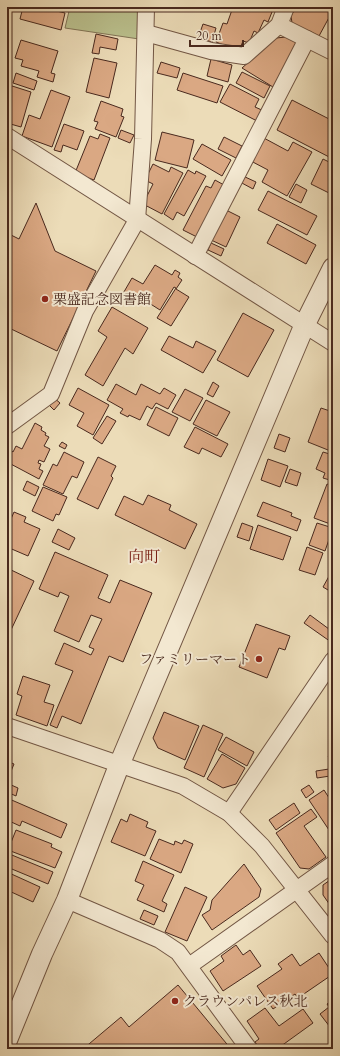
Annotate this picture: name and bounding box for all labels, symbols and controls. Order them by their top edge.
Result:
scale bar [190,22,243,48]
text: 20 m [196,28,223,44]
place label: 栗盛記念図書館 [53,290,151,309]
marker: 栗盛記念図書館 [40,294,50,304]
district label: 向町 [128,546,160,568]
place label: ファミリーマート [139,650,251,669]
marker: ファミリーマート [254,654,264,664]
place label: クラウンパレス秋北 [183,992,308,1011]
marker: クラウンパレス秋北 [170,996,180,1006]

